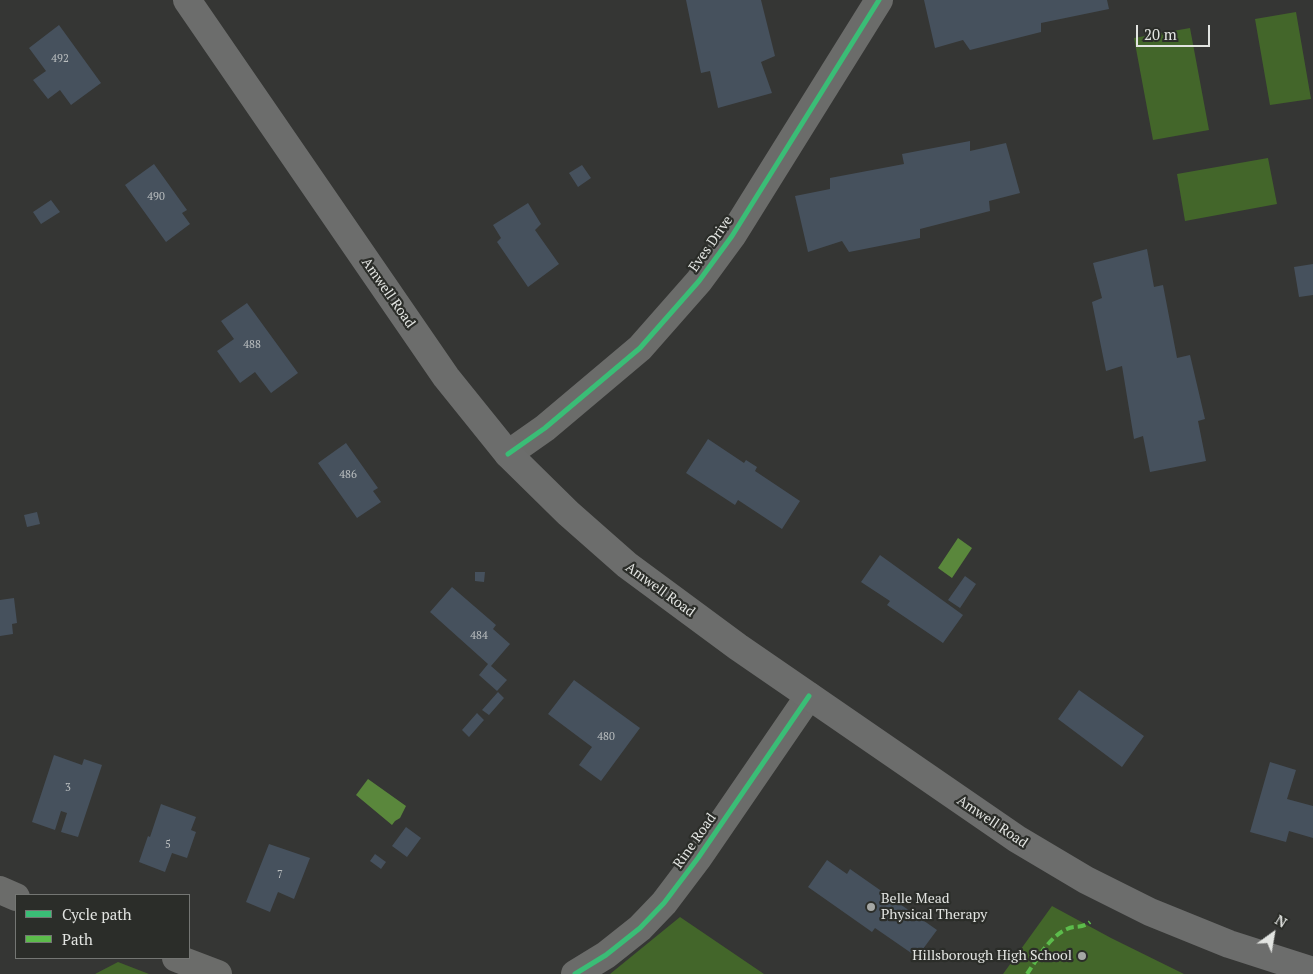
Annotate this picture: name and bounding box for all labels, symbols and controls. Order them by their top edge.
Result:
scale bar [1138,15,1212,47]
text: 20 m [1144,24,1177,44]
house number: 492 [51,52,69,66]
house number: 490 [147,190,165,204]
street label: Eves Drive [686,213,736,275]
street label: Amwell Road [358,255,418,331]
house number: 488 [243,338,261,352]
house number: 486 [339,468,357,482]
street label: Amwell Road [622,559,698,621]
house number: 484 [470,629,488,643]
house number: 480 [597,730,615,744]
house number: 3 [65,781,71,795]
street label: Amwell Road [953,792,1031,852]
street label: Rine Road [670,810,720,872]
house number: 5 [165,838,171,852]
house number: 7 [277,868,283,882]
place label: Belle Mead Physical Therapy [881,891,987,924]
legend [15,894,190,959]
marker: Belle Mead Physical Therapy [865,901,877,913]
text: Cycle path [62,904,132,924]
north arrow [1248,909,1298,959]
text: N [1272,910,1291,932]
text: Path [62,929,93,949]
place label: Hillsborough High School [912,948,1072,964]
marker: Hillsborough High School [1076,950,1088,962]

